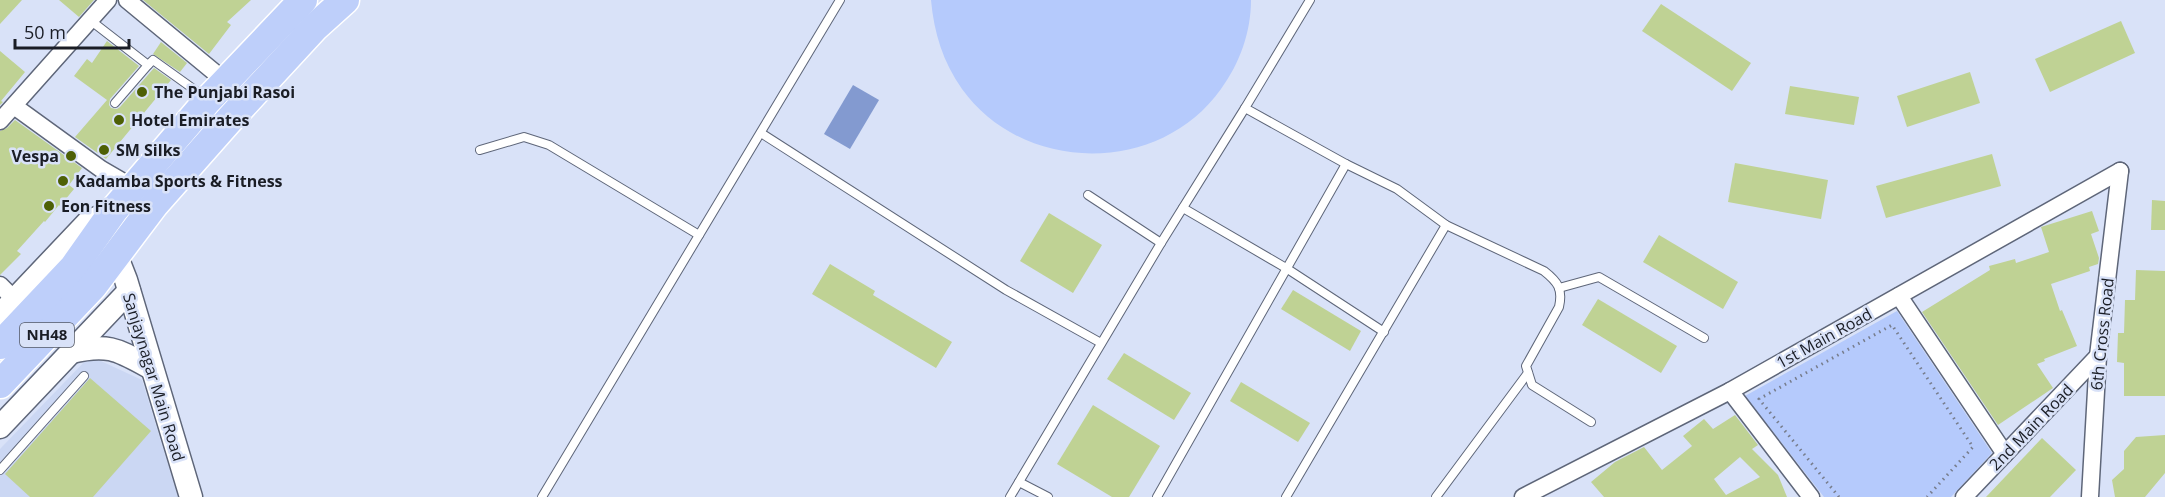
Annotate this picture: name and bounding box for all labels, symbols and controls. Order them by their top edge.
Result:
scale bar [15,12,129,50]
text: 50 m [24,20,66,44]
place label: The Punjabi Rasoi [154,81,295,103]
marker: The Punjabi Rasoi [135,85,149,99]
place label: Hotel Emirates [131,109,249,131]
marker: Hotel Emirates [112,113,126,127]
place label: SM Silks [116,139,181,161]
marker: SM Silks [97,143,111,157]
place label: Vespa [11,145,59,167]
marker: Vespa [64,149,78,163]
place label: Kadamba Sports & Fitness [75,170,283,192]
marker: Kadamba Sports & Fitness [56,174,70,188]
place label: Eon Fitness [61,195,151,217]
marker: Eon Fitness [42,199,56,213]
street label: 6th Cross Road [2085,277,2119,391]
street label: Sanjaynagar Main Road [118,290,190,464]
street label: 1st Main Road [1772,303,1876,373]
road number: NH48 [20,323,74,347]
street label: 2nd Main Road [1984,379,2078,475]

